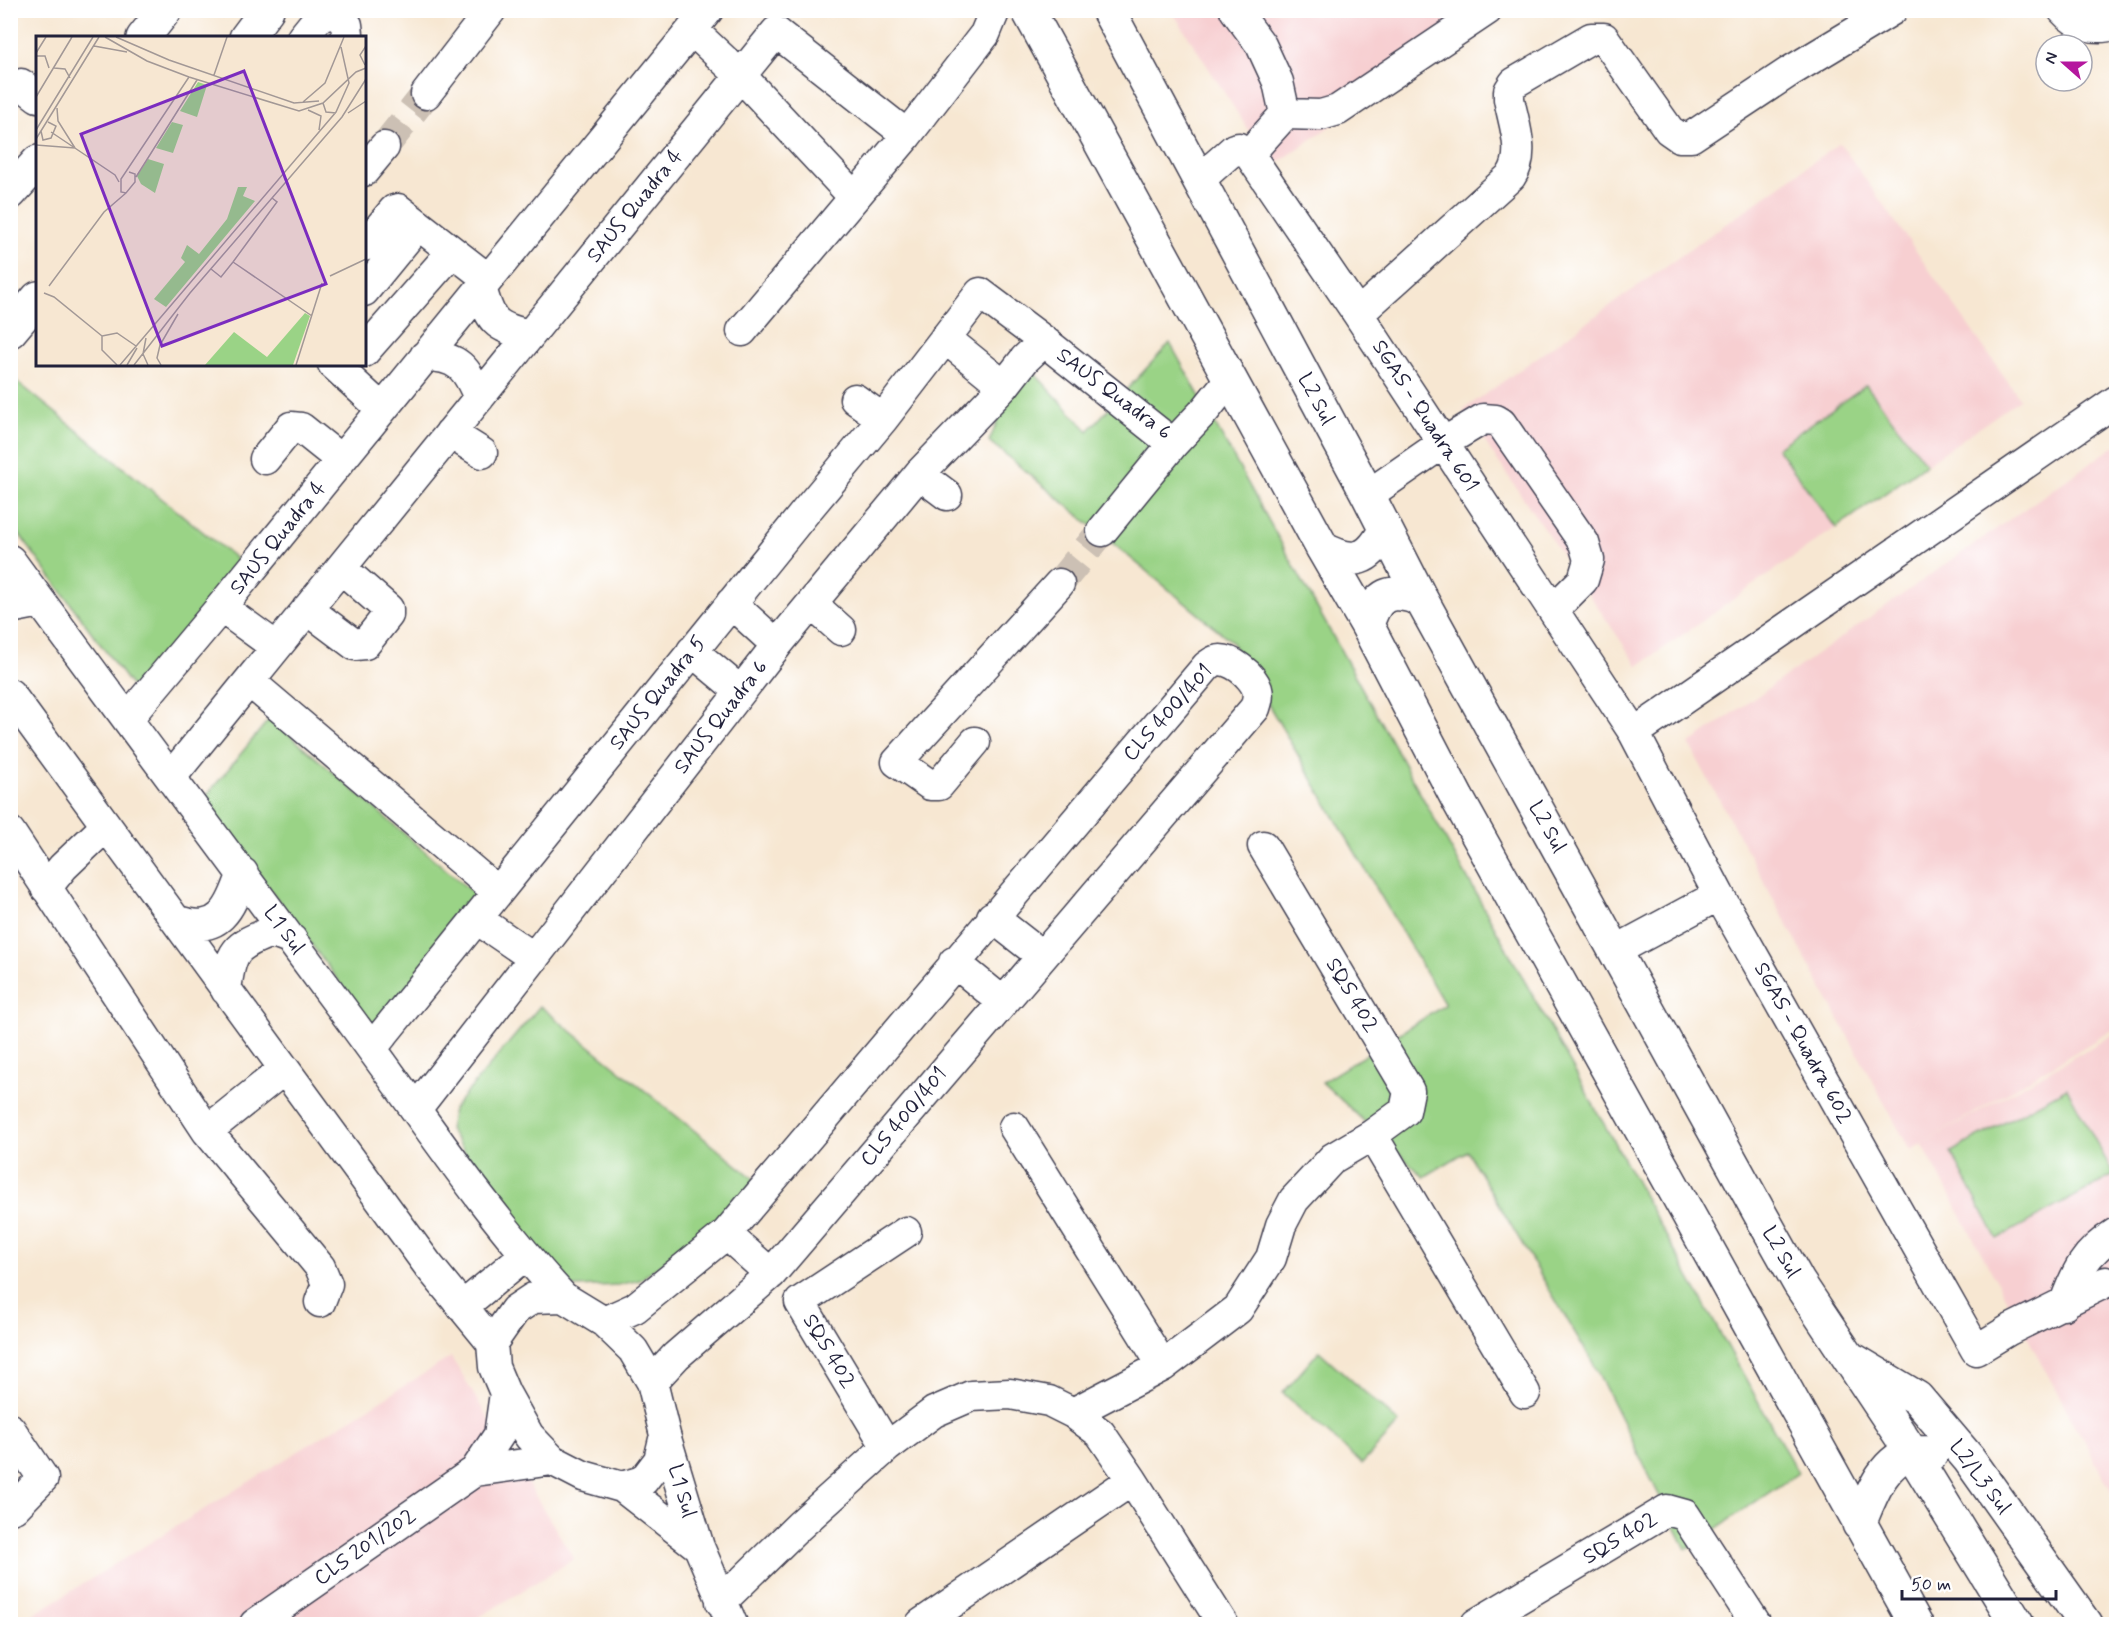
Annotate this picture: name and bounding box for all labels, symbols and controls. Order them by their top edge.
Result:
north arrow [2034,33,2094,93]
inset map [36,36,366,366]
text: N [2040,49,2063,67]
street label: SAUS Quadra 4 [580,143,690,269]
street label: SGAS - Quadra 601 [1365,335,1485,497]
street label: SAUS Quadra 6 [1051,341,1177,447]
street label: L2 Sul [1291,368,1341,430]
street label: SAUS Quadra 4 [223,475,333,601]
street label: SAUS Quadra 5 [603,630,713,756]
street label: SAUS Quadra 6 [668,654,774,780]
street label: CLS 400/401 [1117,658,1219,768]
street label: L2 Sul [1521,796,1573,858]
street label: L1 Sul [257,900,311,960]
street label: SQS 402 [1319,953,1385,1037]
street label: SGAS - Quadra 602 [1747,957,1859,1129]
street label: CLS 400/401 [854,1061,954,1173]
street label: L2 Sul [1755,1221,1807,1283]
street label: SQS 402 [796,1309,862,1393]
street label: L2/L3 Sul [1943,1434,2017,1520]
street label: L1 Sul [661,1461,703,1521]
street label: CLS 201/202 [309,1502,421,1592]
street label: SQS 402 [1578,1505,1662,1571]
scale bar [1902,1563,2056,1601]
text: 50 m [1911,1573,1951,1597]

